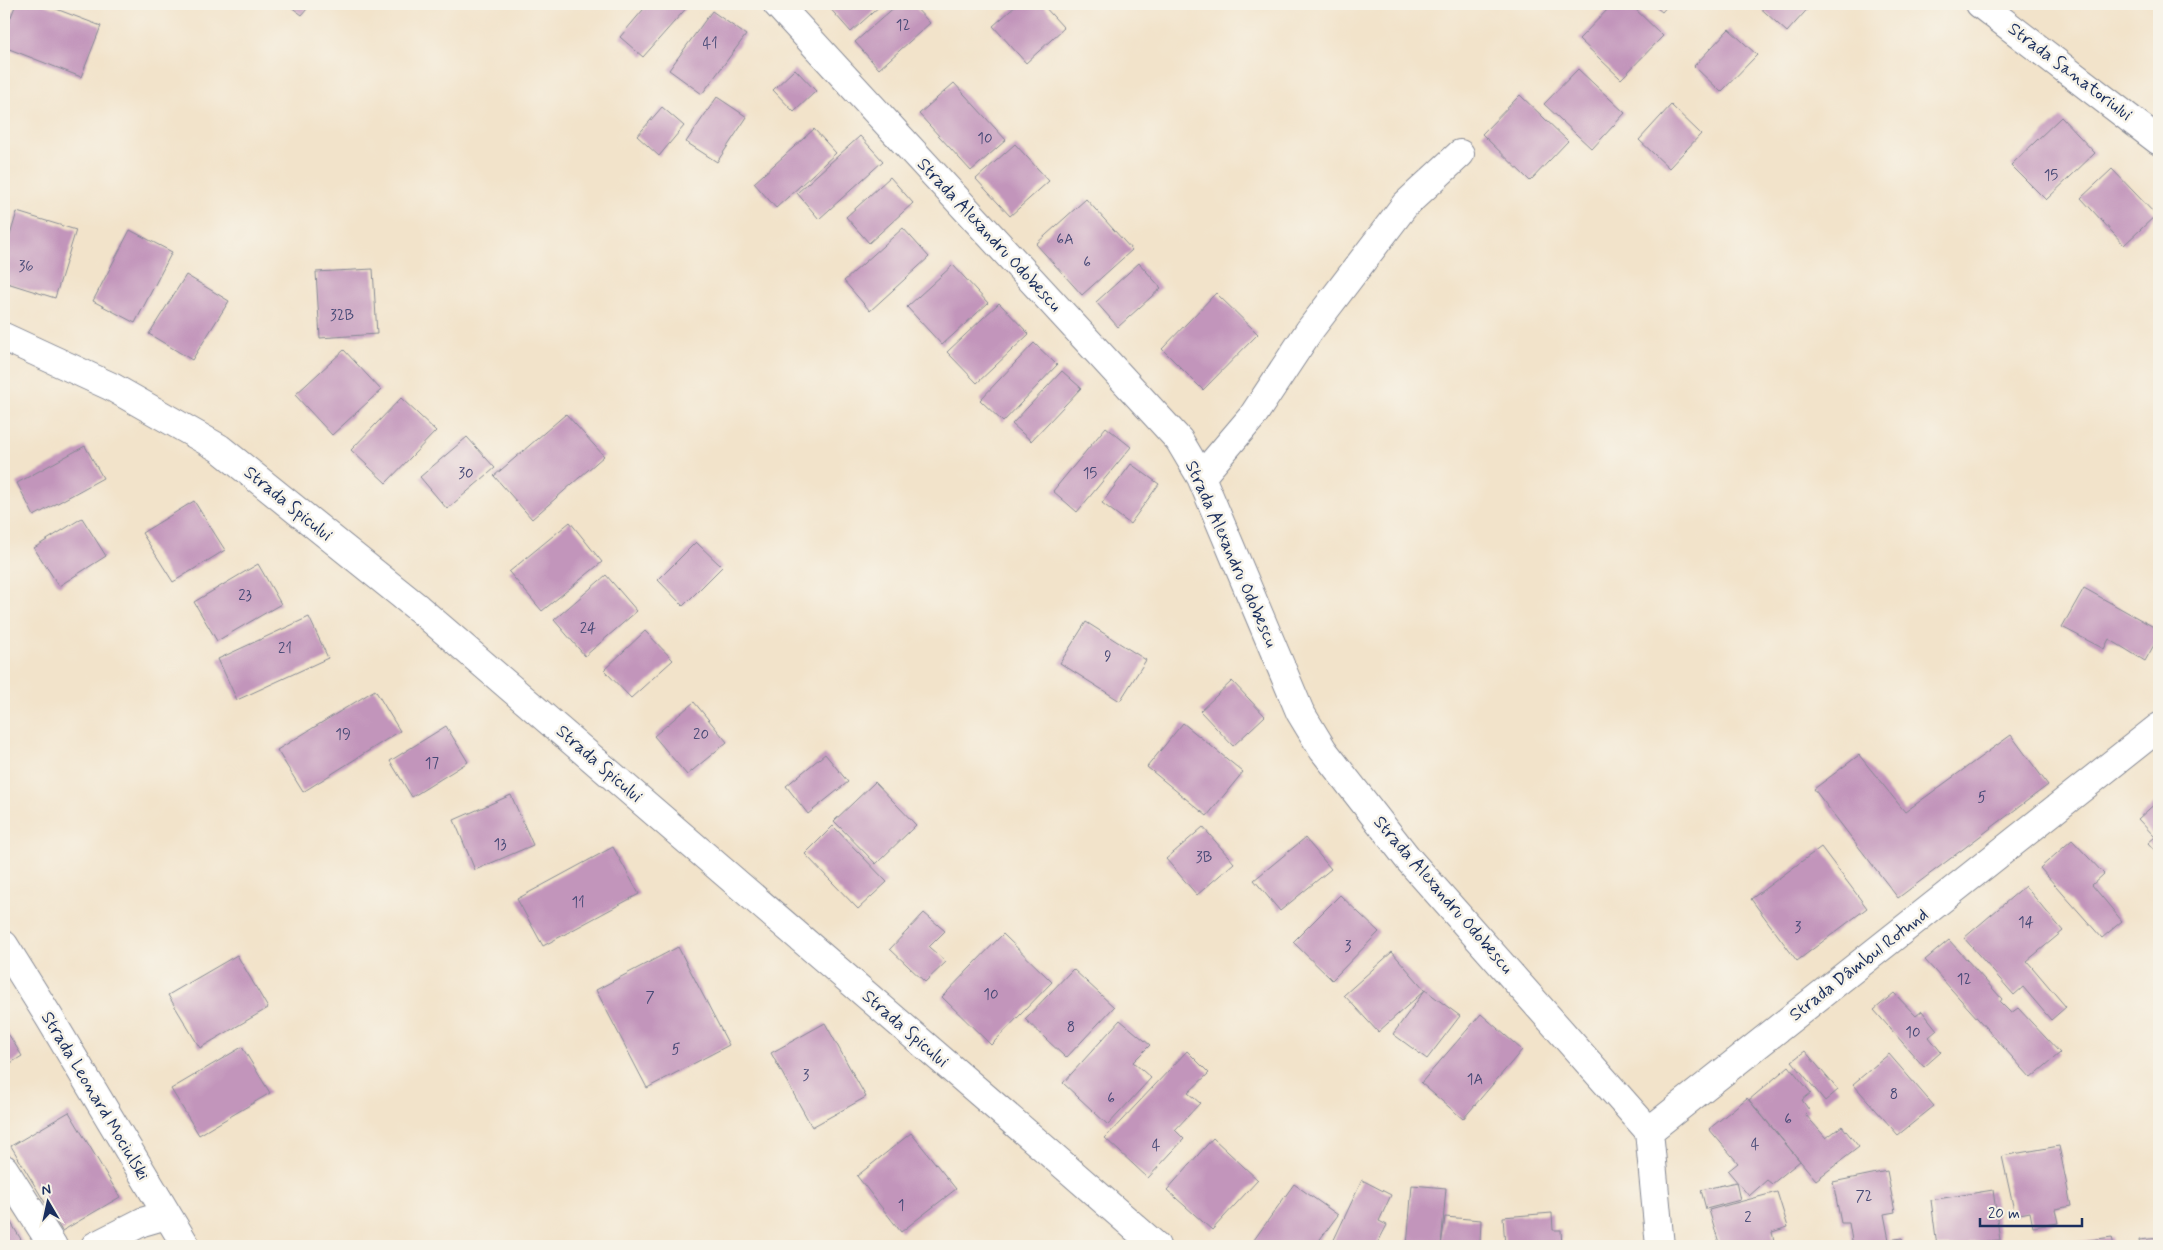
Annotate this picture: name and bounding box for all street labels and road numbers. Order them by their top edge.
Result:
street label: Strada Sanatoriului [2003,17,2137,127]
street label: Strada Alexandru Odobescu [911,153,1067,317]
street label: Strada Alexandru Odobescu [1179,457,1283,651]
street label: Strada Spicului [239,461,337,547]
street label: Strada Spicului [551,720,647,808]
street label: Strada Alexandru Odobescu [1368,811,1518,979]
street label: Strada Dâmbul Rotund [1784,903,1934,1027]
street label: Strada Spicului [857,985,953,1073]
street label: Strada Leonard Mociulski [35,1007,155,1185]

